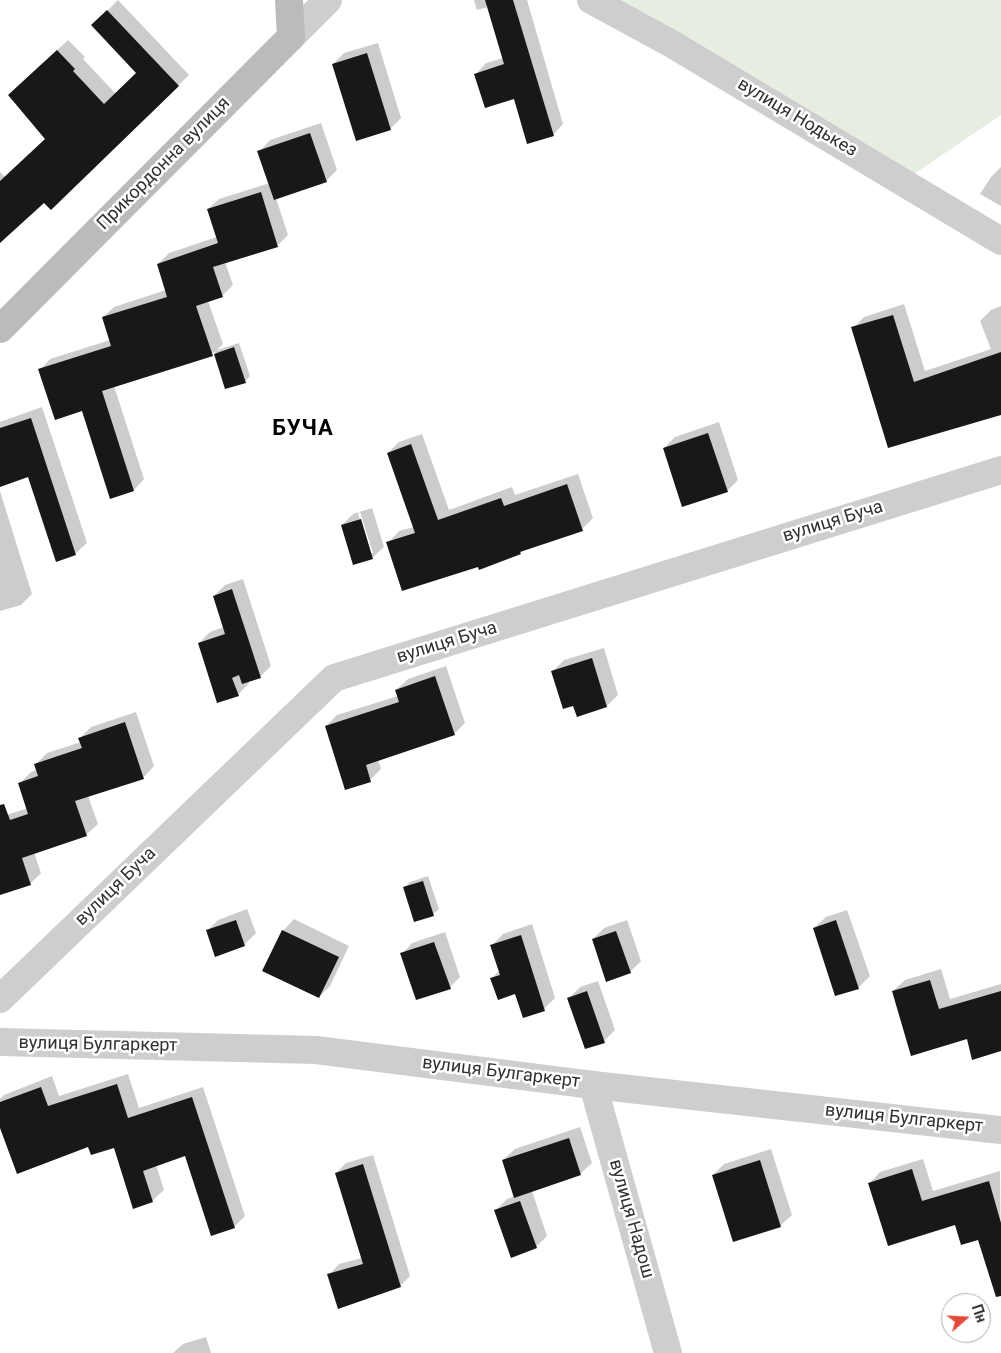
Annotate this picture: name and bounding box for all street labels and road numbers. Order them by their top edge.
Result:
street label: вулиця Нодькез [733,74,861,162]
street label: Прикордонна вулиця [93,93,235,235]
street label: вулиця Буча [780,497,886,547]
street label: вулиця Буча [394,618,500,668]
street label: вулиця Буча [71,843,161,931]
street label: вулиця Булгаркерт [18,1033,178,1057]
street label: вулиця Булгаркерт [421,1053,581,1093]
street label: вулиця Булгаркерт [824,1100,984,1138]
street label: вулиця Надош [604,1157,658,1281]

